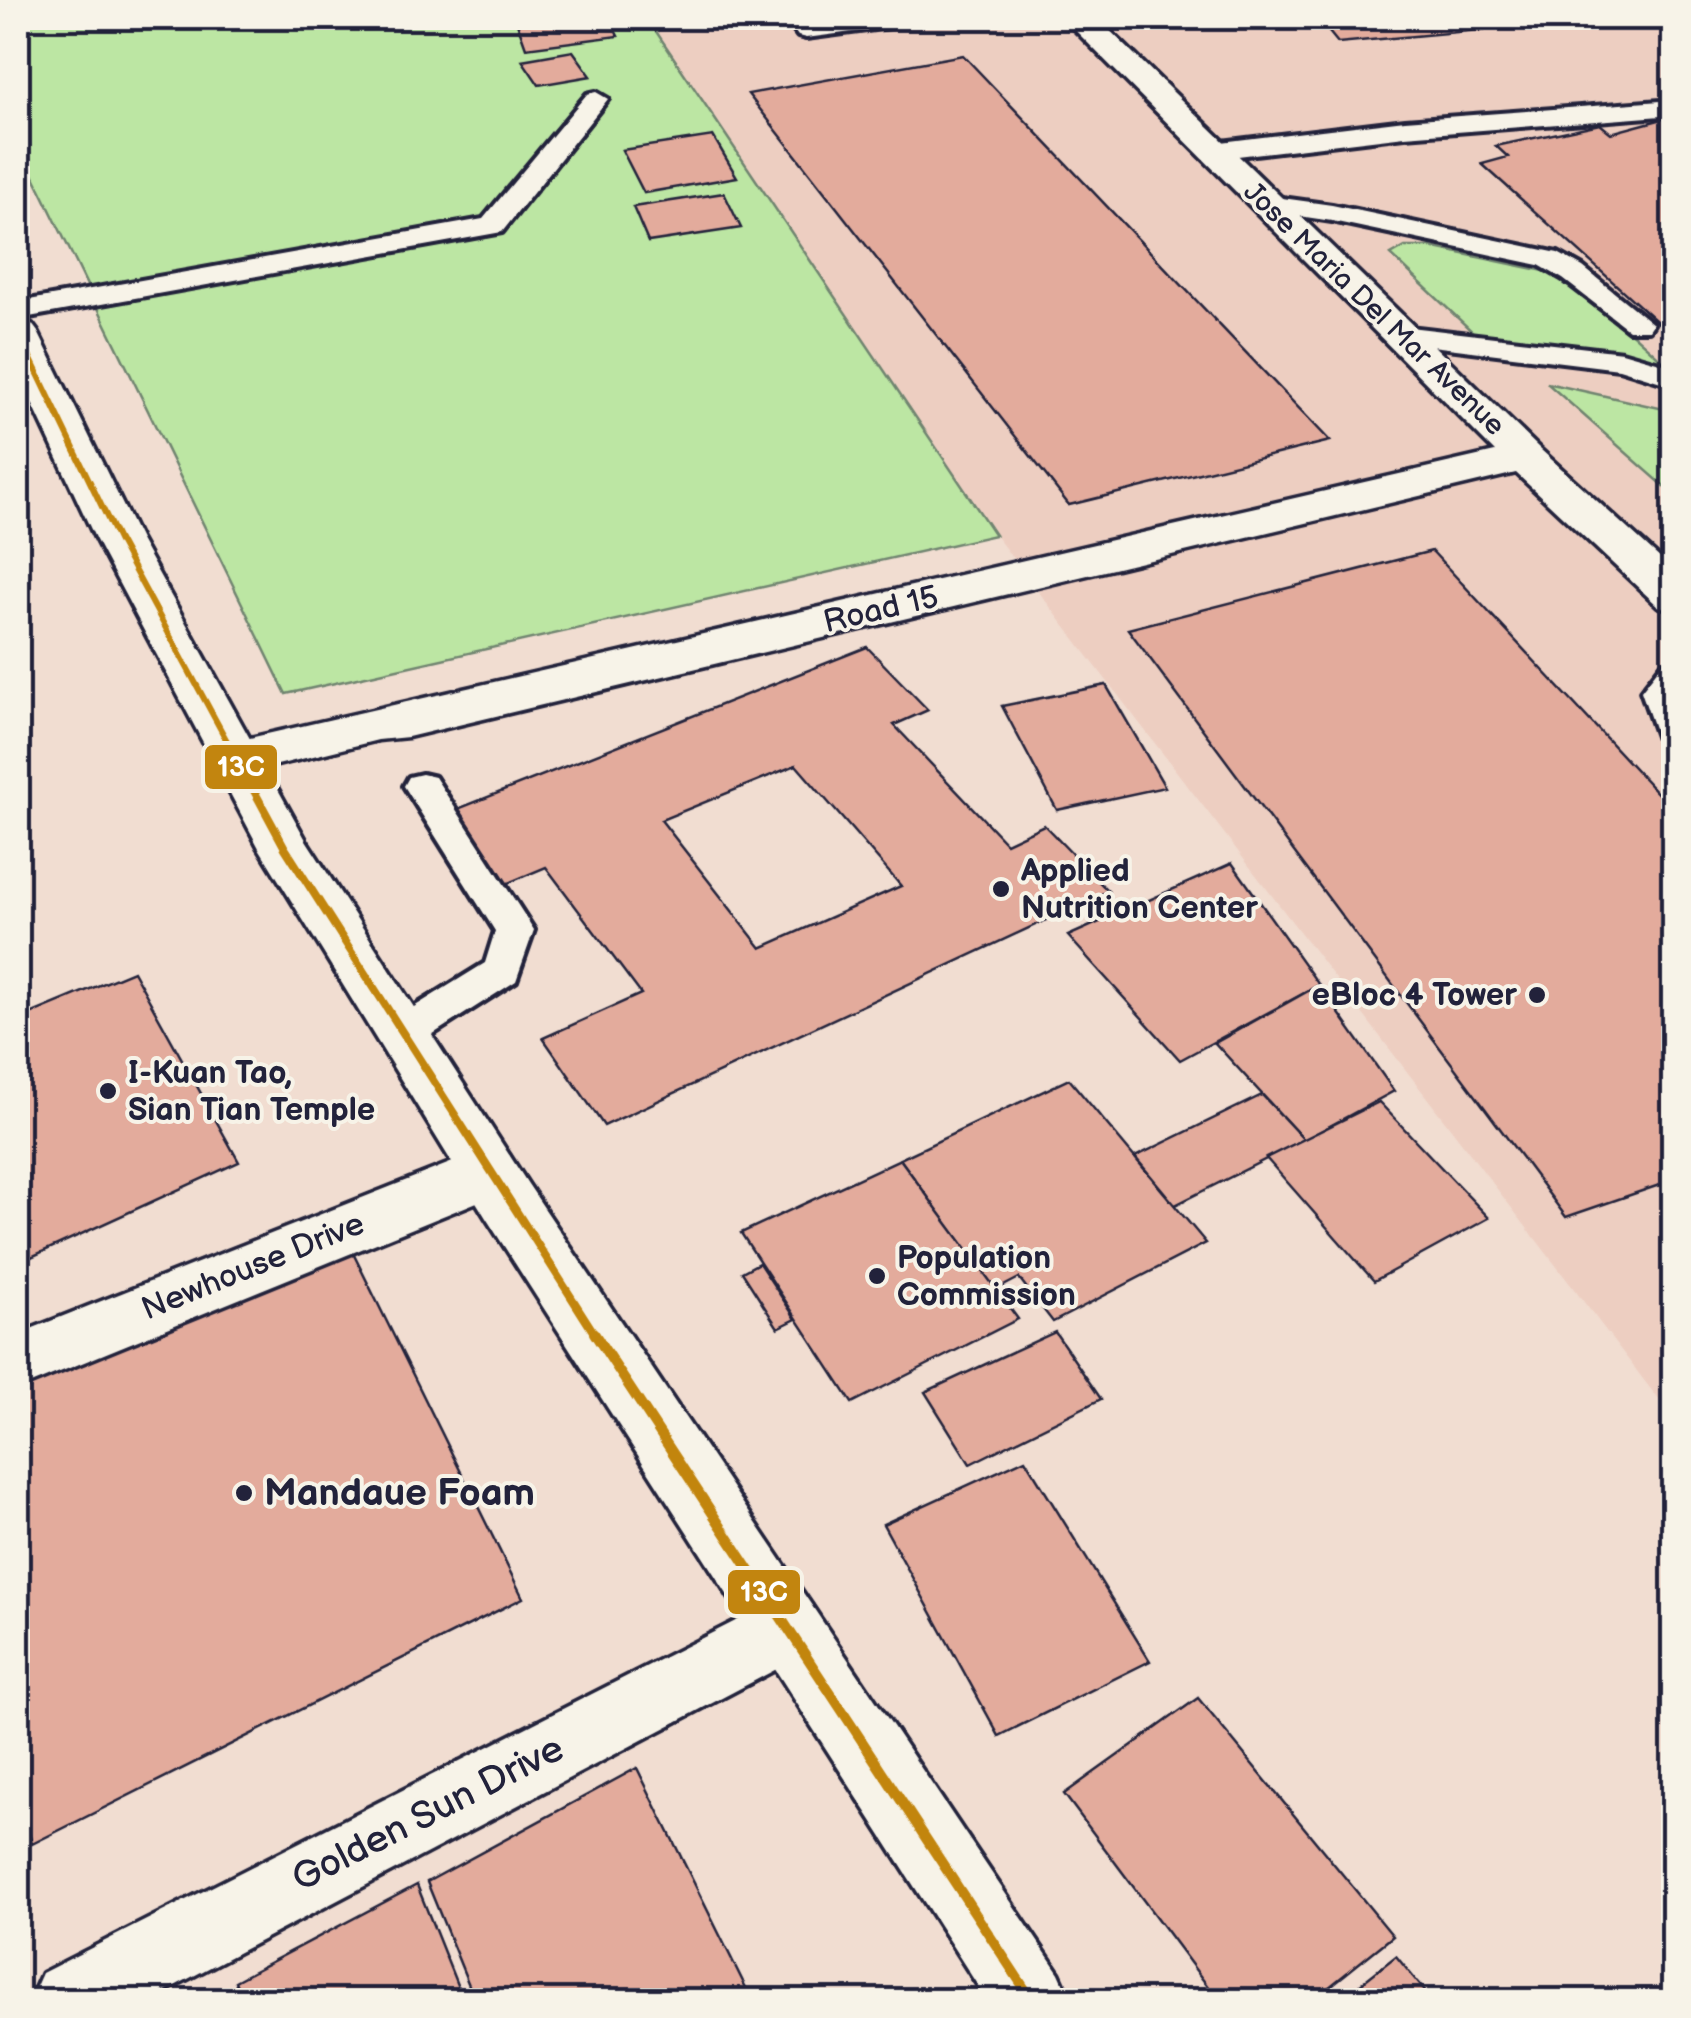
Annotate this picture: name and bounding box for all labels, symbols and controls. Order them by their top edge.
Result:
street label: Jose Maria Del Mar Avenue [1237,176,1511,442]
street label: Road 15 [820,578,942,642]
line badge: 13C [203,743,279,791]
text: 13C [217,751,265,784]
place label: Applied Nutrition Center [1020,852,1258,928]
marker: Applied Nutrition Center [990,878,1012,900]
place label: eBloc 4 Tower [1311,976,1517,1015]
marker: eBloc 4 Tower [1526,984,1548,1006]
place label: I-Kuan Tao, Sian Tian Temple [128,1054,375,1130]
marker: I-Kuan Tao, Sian Tian Temple [97,1080,119,1102]
street label: Newhouse Drive [136,1205,370,1329]
place label: Population Commission [897,1239,1076,1315]
marker: Population Commission [866,1265,888,1287]
place label: Mandaue Foam [264,1471,535,1516]
marker: Mandaue Foam [233,1482,255,1504]
line badge: 13C [726,1568,802,1616]
text: 13C [740,1576,788,1609]
street label: Golden Sun Drive [285,1726,571,1902]

